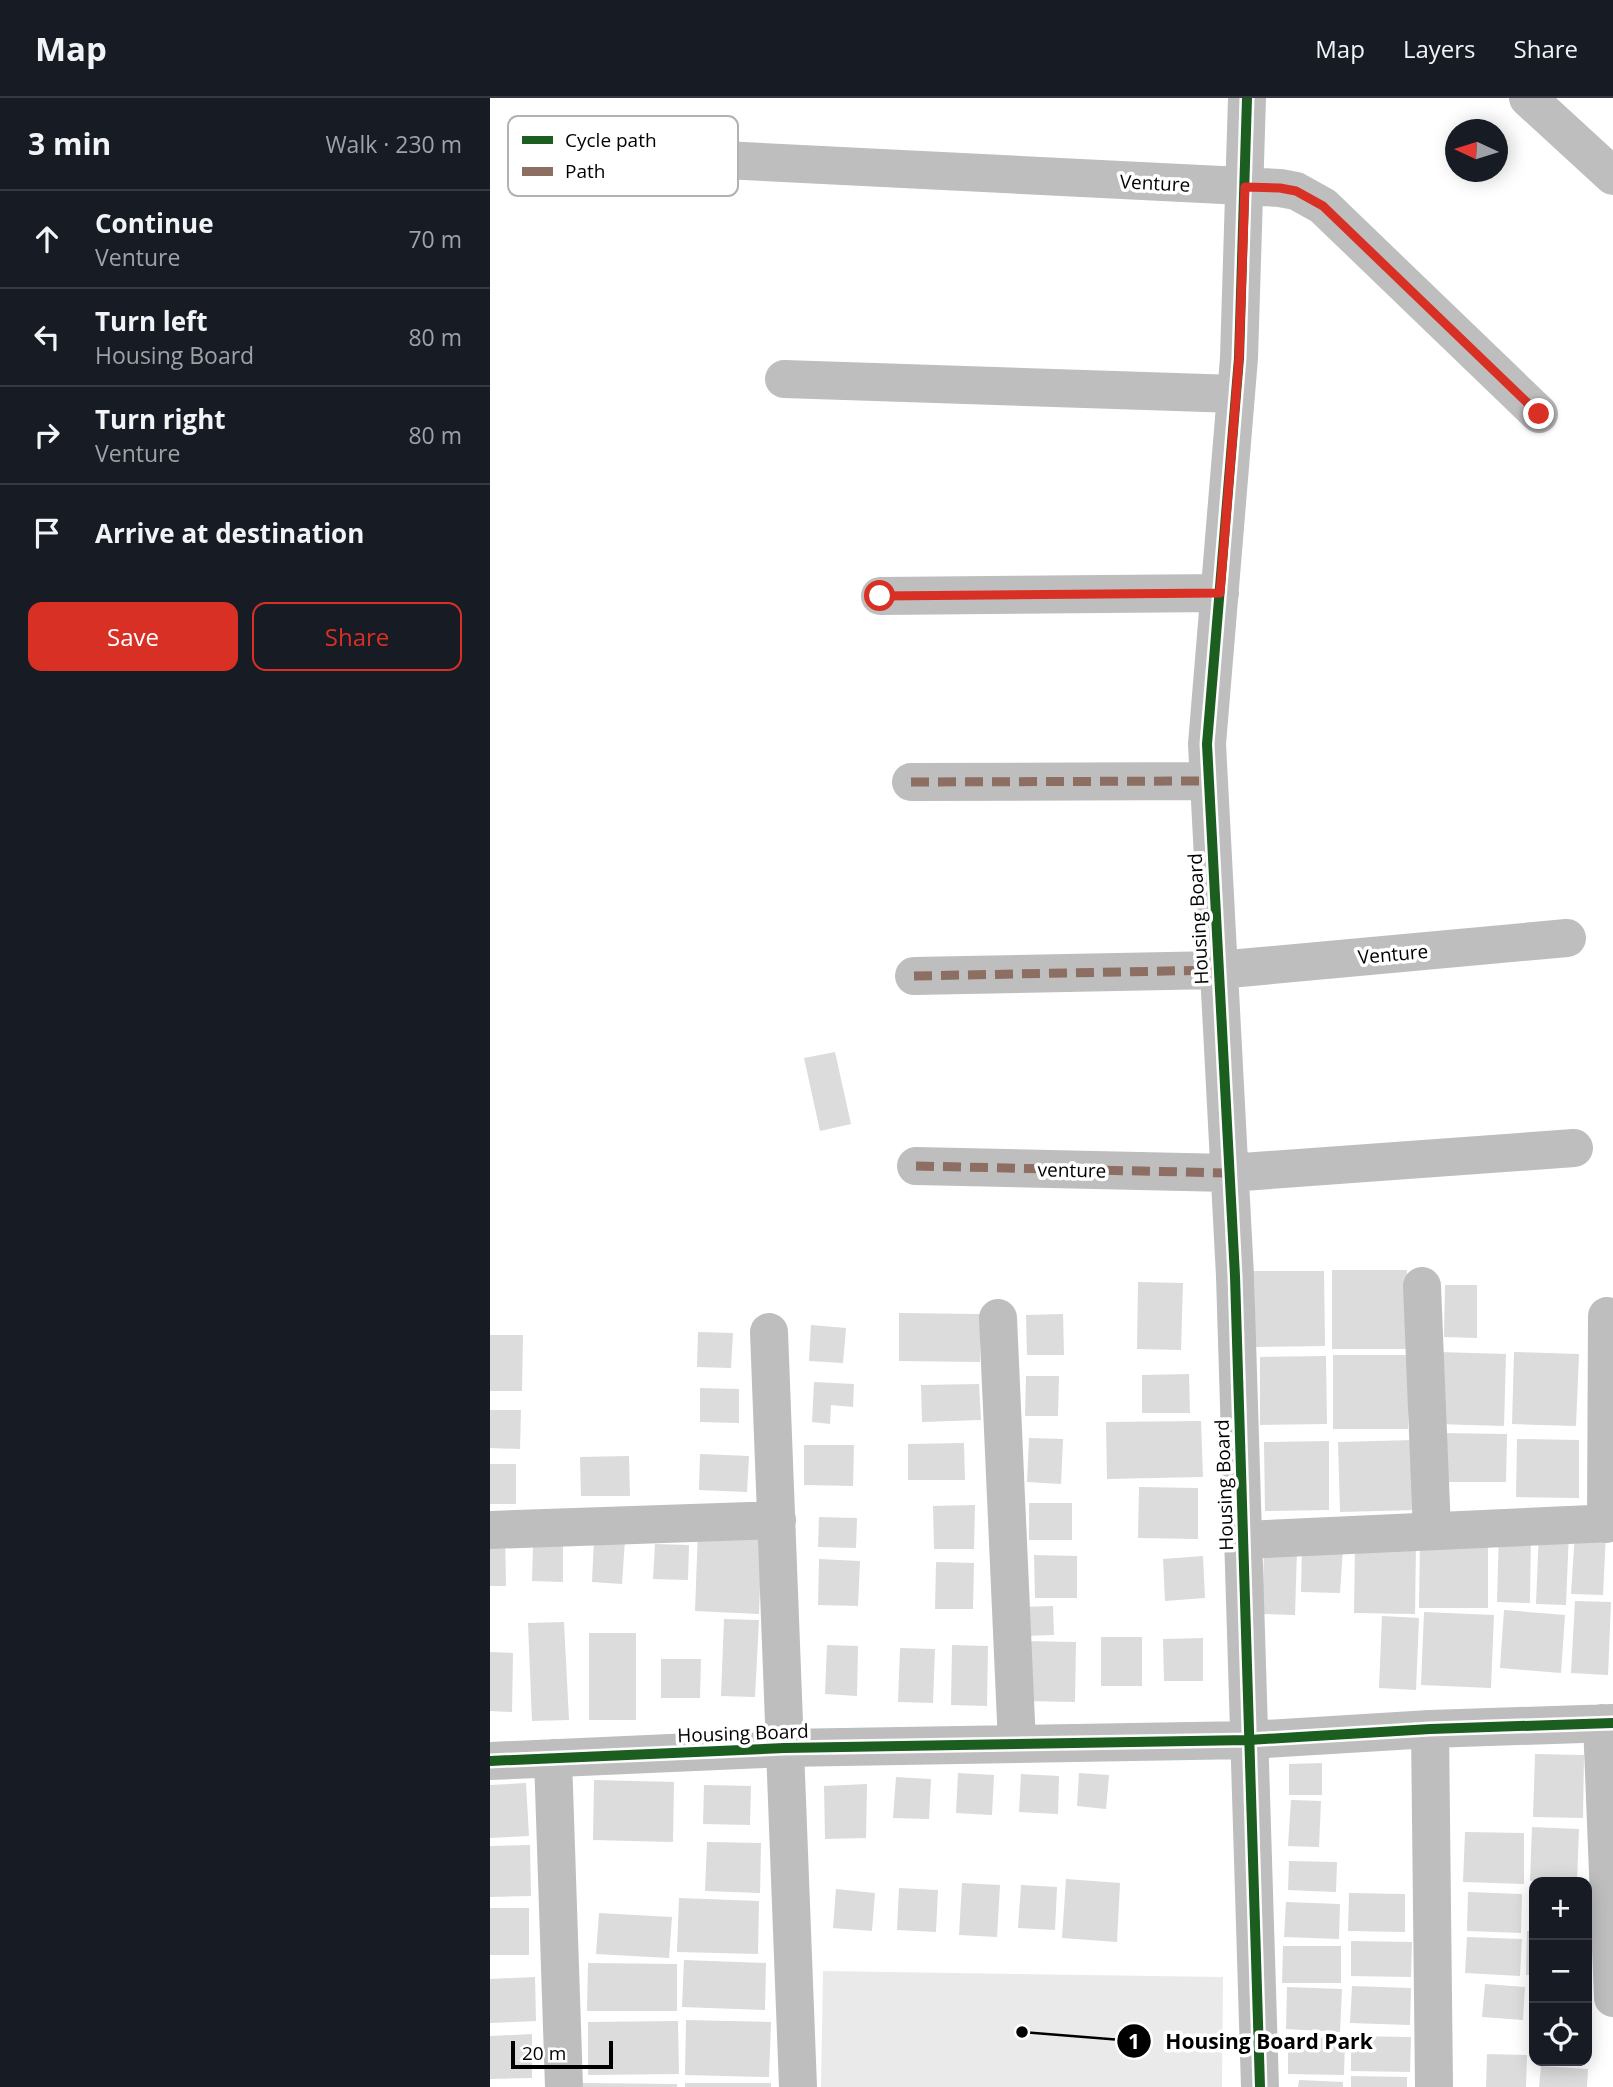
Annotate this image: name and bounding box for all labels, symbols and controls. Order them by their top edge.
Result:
text: Map [35,26,107,71]
text: Map [1315,32,1365,65]
text: Layers [1403,32,1476,65]
text: Share [1514,32,1578,65]
legend [508,116,738,196]
north arrow [1445,119,1508,182]
text: 3 min [28,123,111,164]
text: Cycle path [565,127,657,153]
text: Walk · 230 m [325,128,462,160]
text: Path [565,158,605,184]
street label: Venture [1119,168,1191,198]
text: Continue [95,205,214,241]
icon: ahead [28,220,66,258]
text: 70 m [408,223,462,255]
text: Venture [95,241,180,273]
text: Turn left [95,303,207,339]
icon: left [28,318,66,356]
text: 80 m [408,321,462,353]
text: Housing Board [95,339,254,371]
route end [1523,398,1554,429]
text: Turn right [95,401,226,437]
icon: right [28,416,66,454]
text: 80 m [408,419,462,451]
text: Venture [95,437,180,469]
icon: arrive [28,514,66,552]
text: Arrive at destination [95,515,364,551]
route start [864,580,895,611]
button: Save [28,602,238,671]
button: Share [252,602,462,671]
street label: Housing Board [1182,853,1214,985]
street label: Venture [1357,938,1429,970]
street label: venture [1037,1156,1107,1184]
street label: Housing Board [1209,1419,1239,1551]
street label: Housing Board [677,1718,809,1748]
map controls [1529,1877,1592,2066]
button: + [1529,1877,1592,1940]
button: − [1529,1940,1592,2003]
button: locate [1529,2003,1592,2066]
callout: Housing Board Park [1116,2020,1387,2062]
text: 1 [1128,2027,1140,2055]
text: Housing Board Park [1165,2027,1374,2055]
scale bar [511,2038,612,2070]
text: 20 m [522,2040,566,2066]

